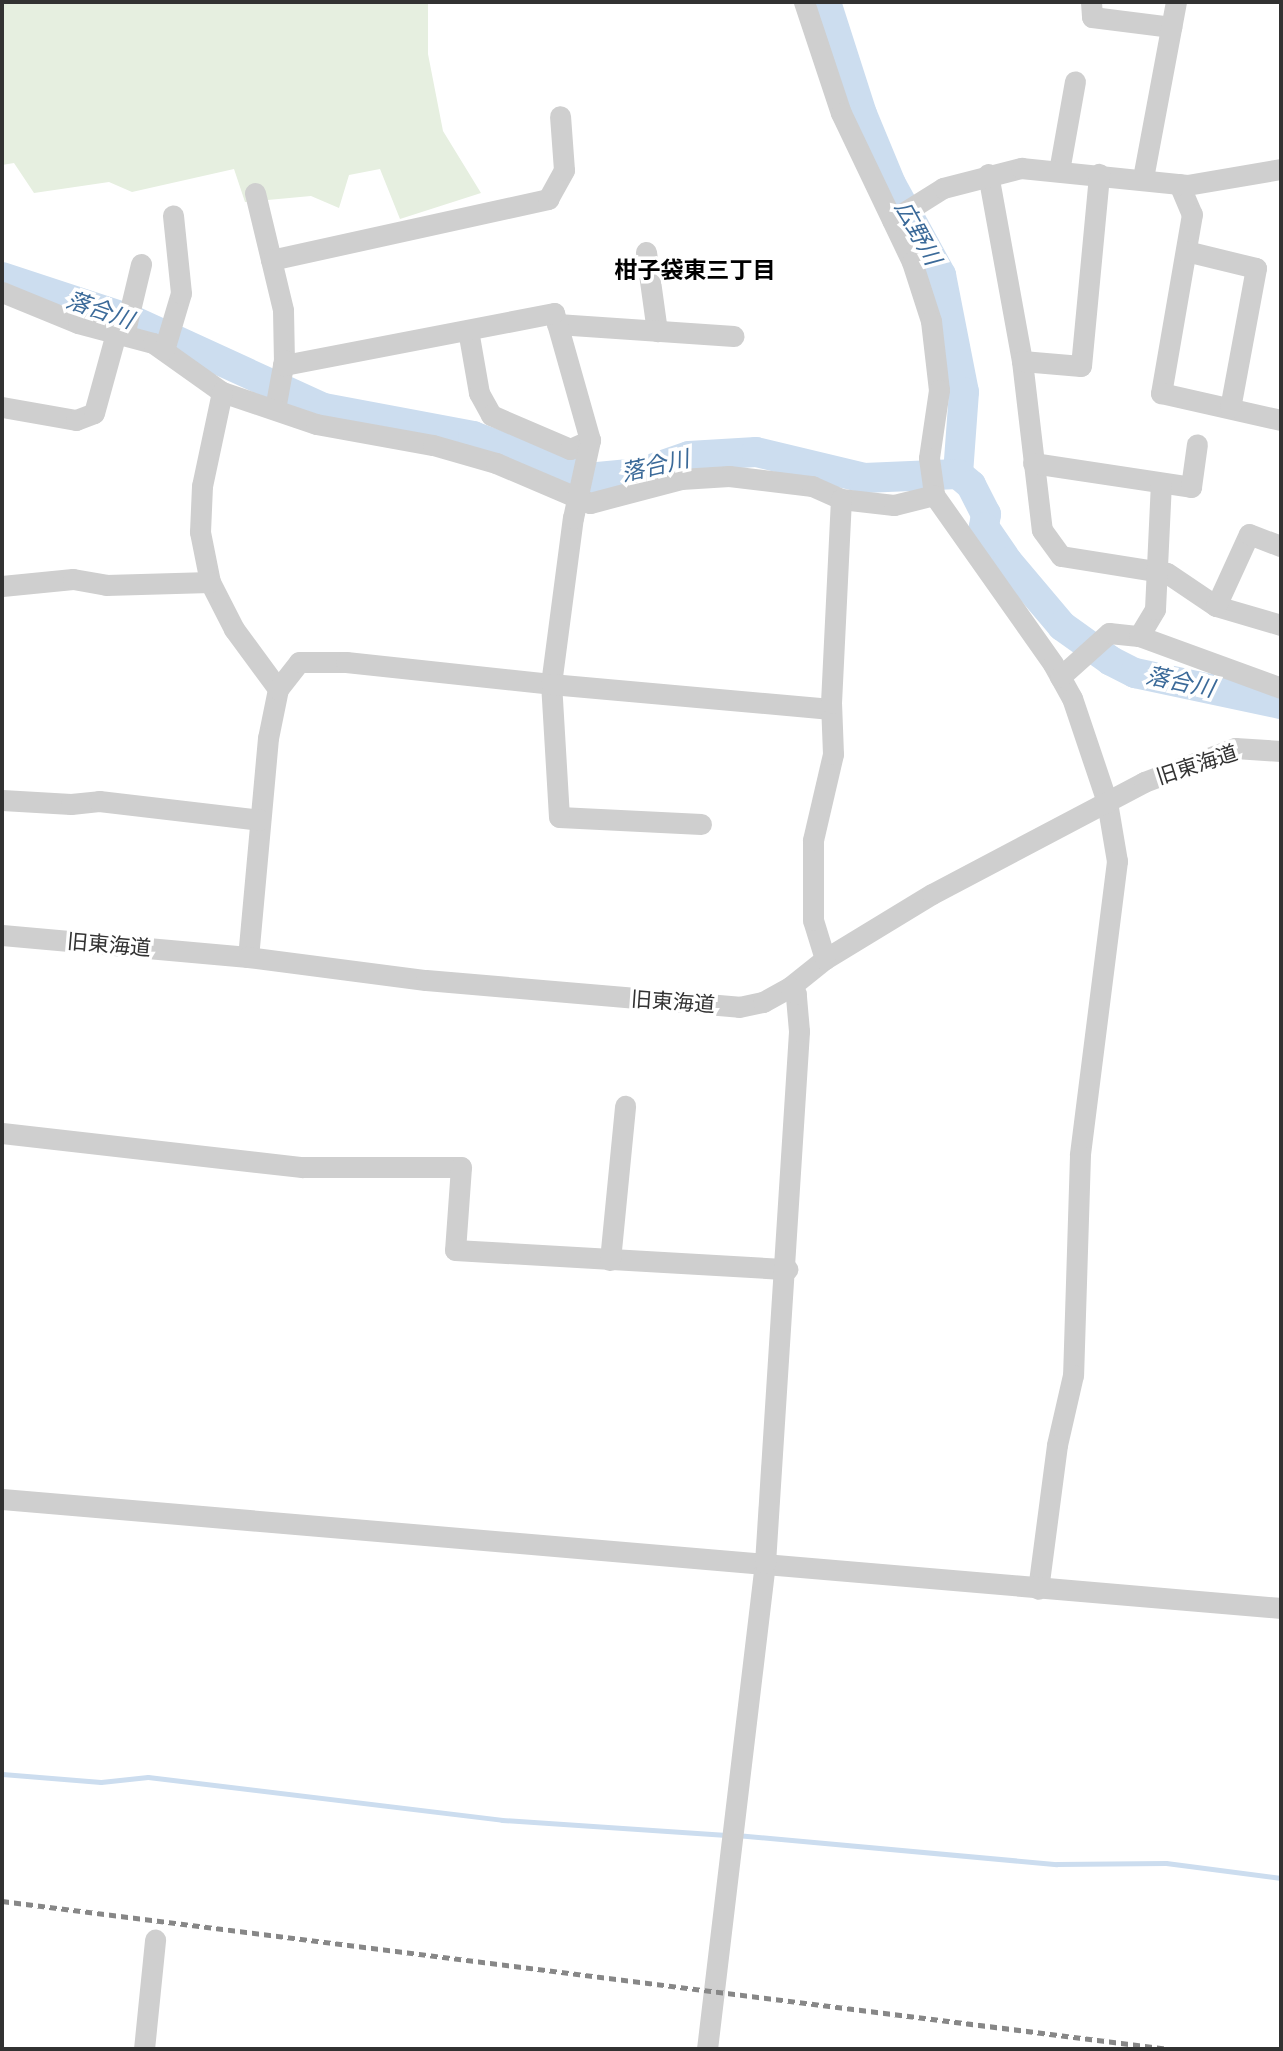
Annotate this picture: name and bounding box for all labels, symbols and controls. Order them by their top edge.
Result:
water label: 広野川 [889,196,947,270]
district label: 柑子袋東三丁目 [615,256,775,284]
water label: 落合川 [63,286,137,334]
water label: 落合川 [618,445,692,487]
water label: 落合川 [1143,661,1217,703]
street label: 旧東海道 [1153,740,1241,790]
street label: 旧東海道 [66,929,152,961]
street label: 旧東海道 [630,987,716,1017]

